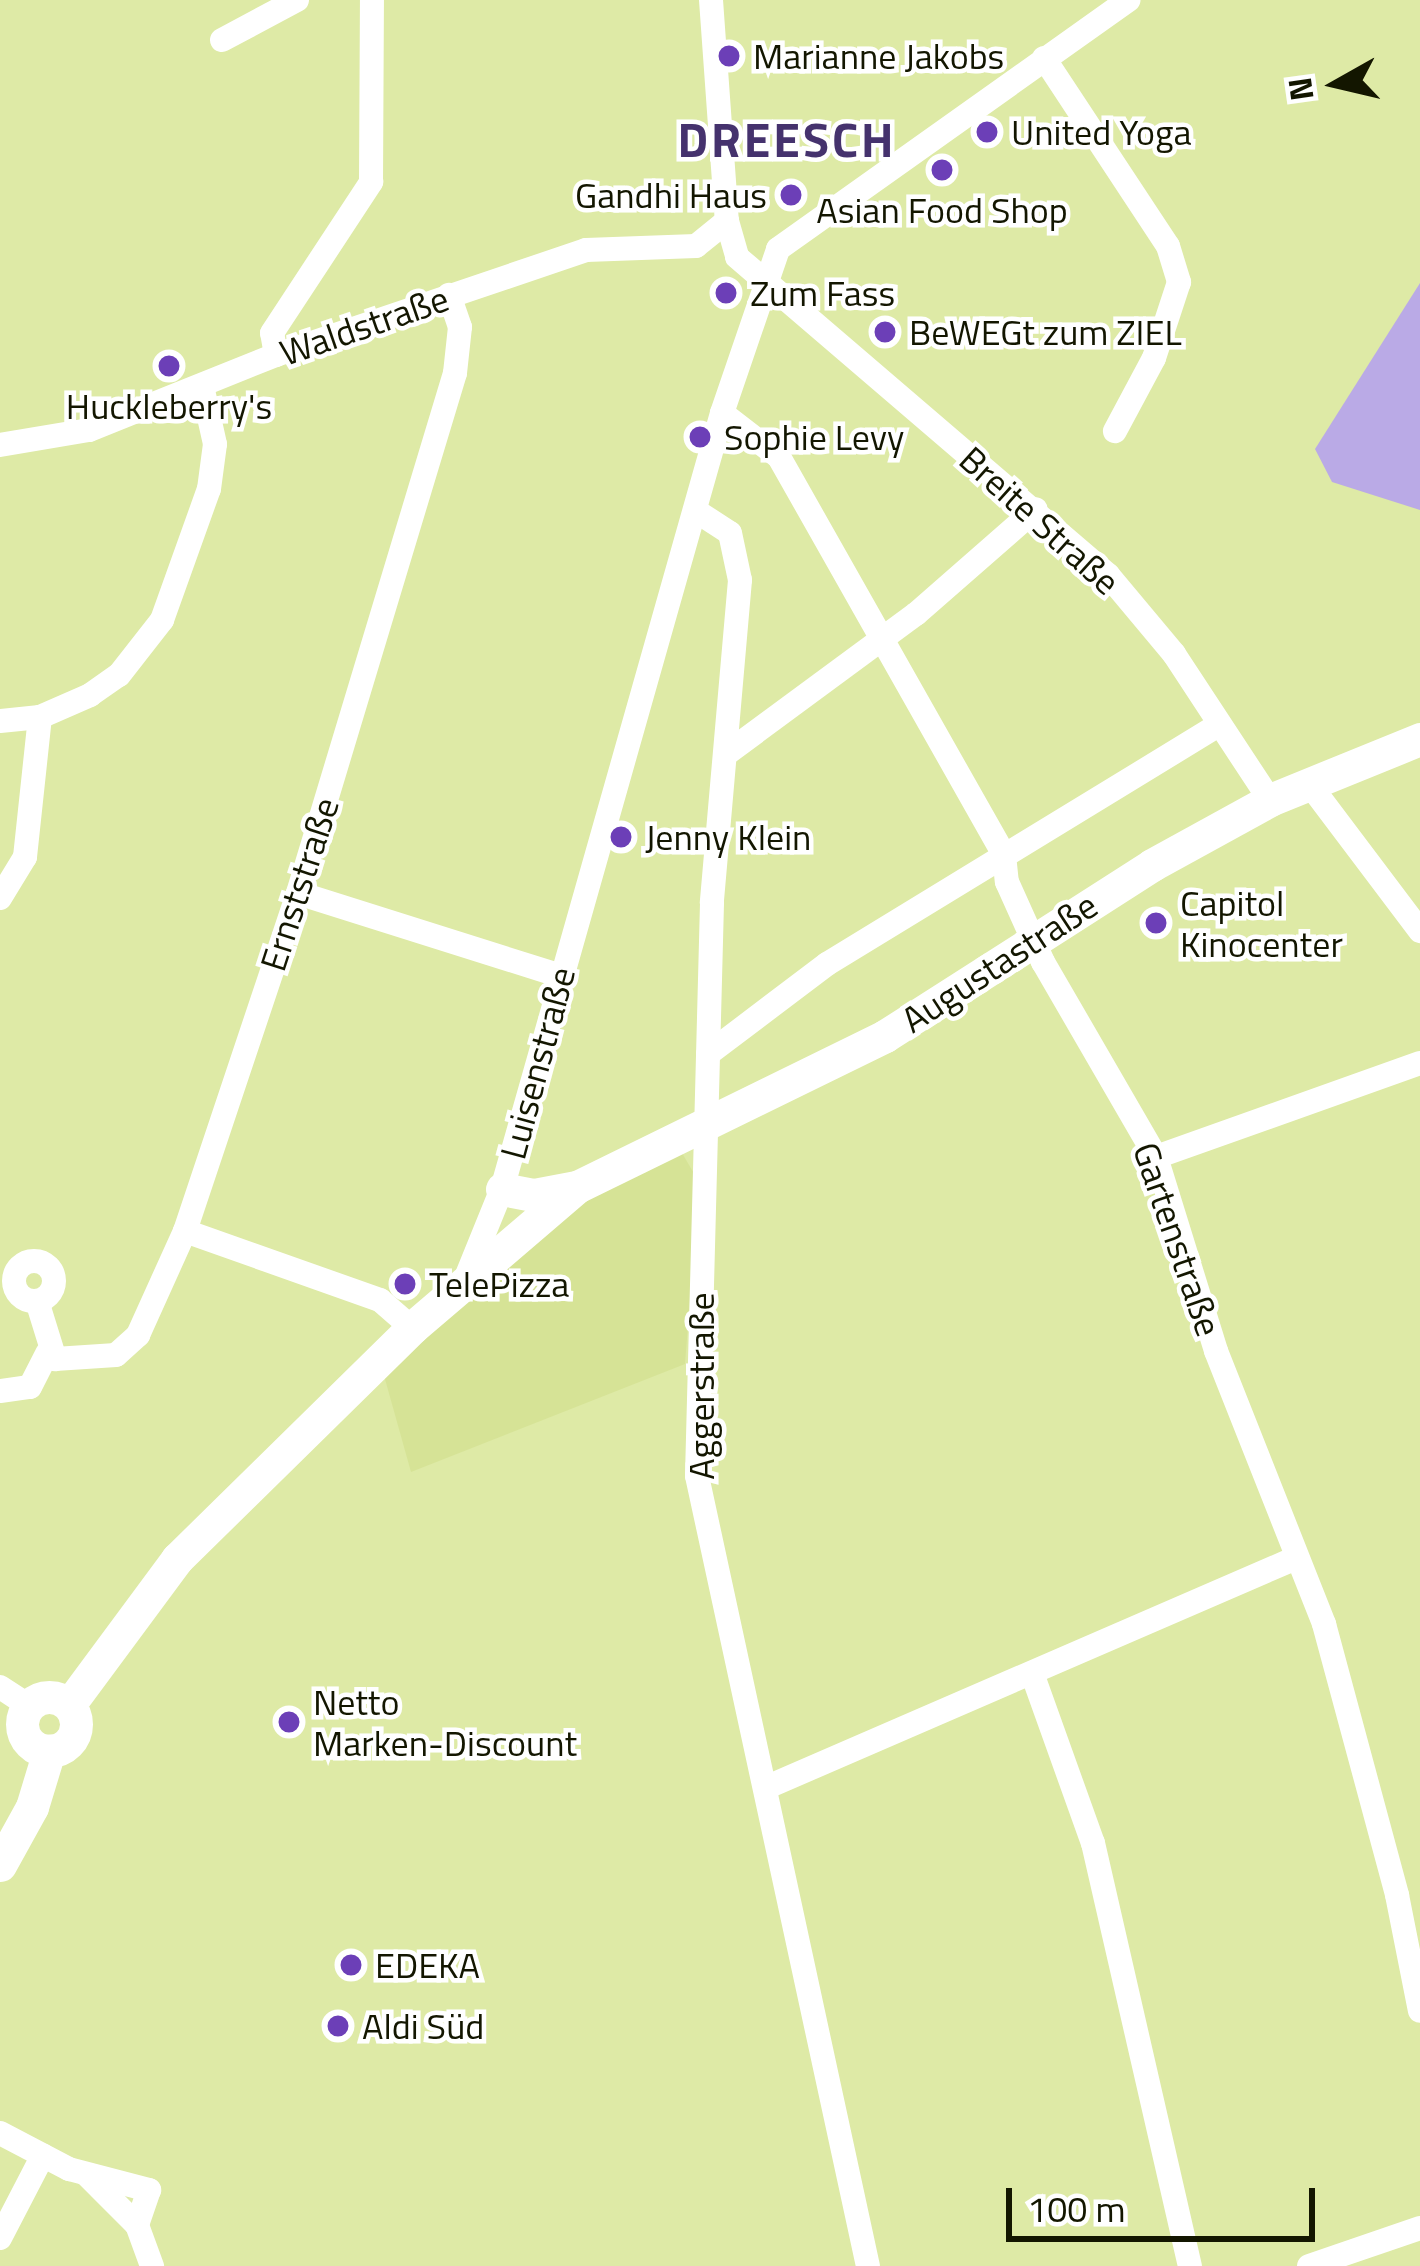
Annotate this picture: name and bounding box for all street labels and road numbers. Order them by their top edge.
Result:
street label: Waldstraße [274,276,454,374]
street label: Breite Straße [951,437,1129,603]
street label: Ernststraße [251,792,347,976]
street label: Augustastraße [893,883,1105,1041]
street label: Luisenstraße [491,962,583,1164]
street label: Gartenstraße [1125,1137,1231,1341]
street label: Aggerstraße [679,1292,723,1480]

